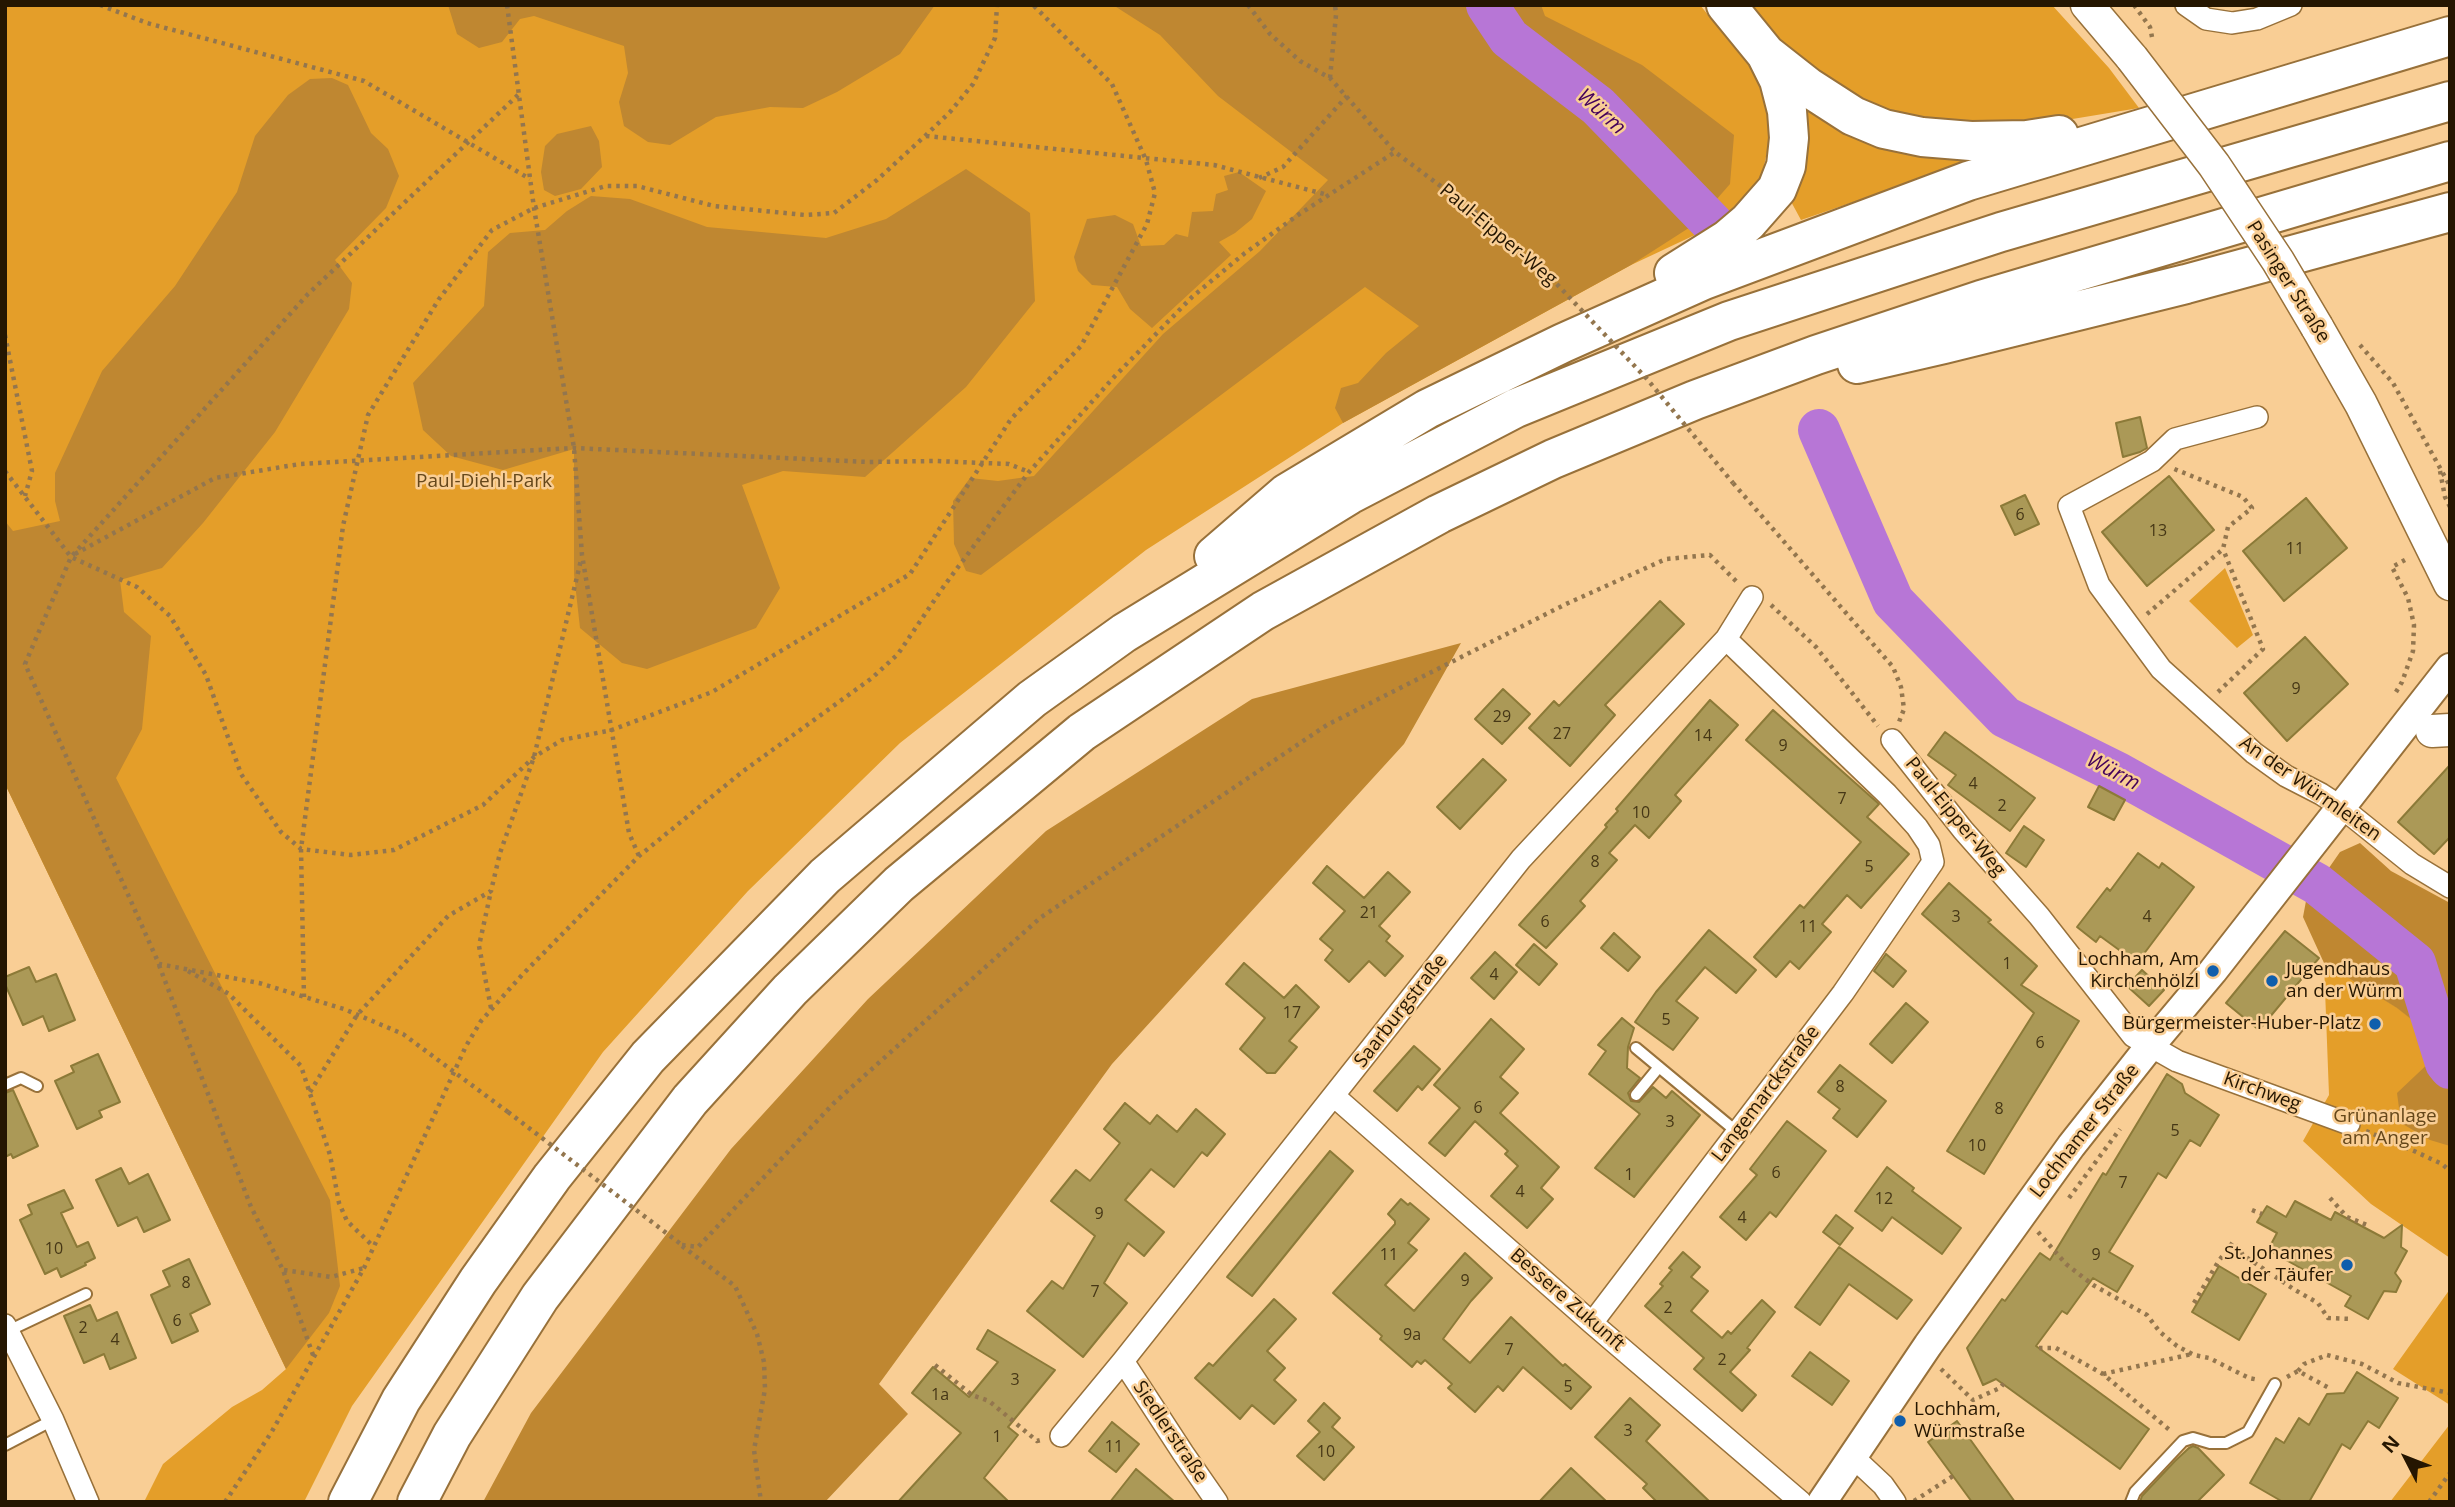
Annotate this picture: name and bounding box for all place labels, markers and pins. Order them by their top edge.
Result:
place label: Lochham, Am Kirchenhölzl [2078,949,2199,993]
place label: Jugendhaus an der Würm [2286,959,2403,1003]
marker: Lochham, Am Kirchenhölzl [2205,963,2221,979]
marker: Jugendhaus an der Würm [2264,973,2280,989]
place label: Bürgermeister-Huber-Platz [2123,1013,2361,1035]
marker: Bürgermeister-Huber-Platz [2367,1016,2383,1032]
place label: St. Johannes der Täufer [2224,1243,2333,1287]
marker: St. Johannes der Täufer [2339,1257,2355,1273]
place label: Lochham, Würmstraße [1914,1399,2025,1443]
marker: Lochham, Würmstraße [1892,1413,1908,1429]

